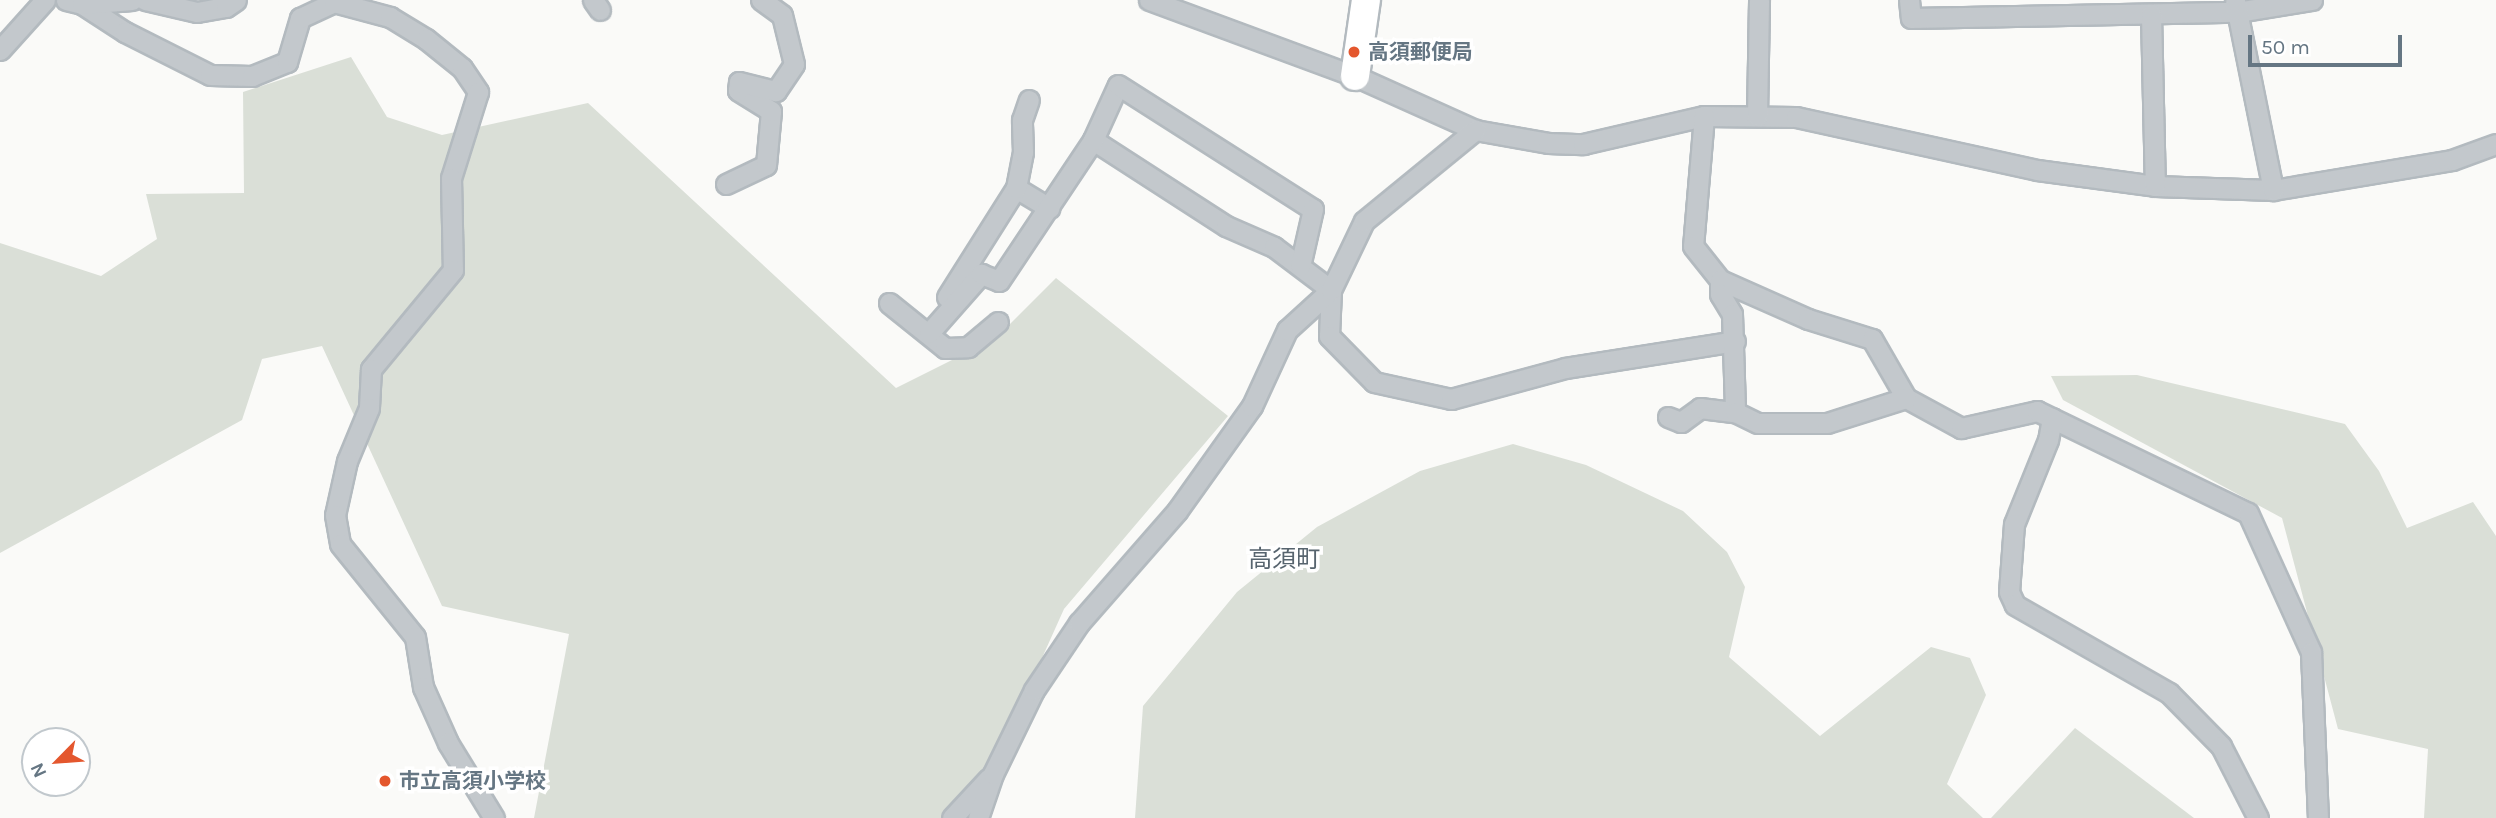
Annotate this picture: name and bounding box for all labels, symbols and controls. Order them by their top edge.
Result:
scale bar [2251,21,2405,65]
text: 50 m [2261,35,2310,59]
place label: 高須郵便局 [1368,39,1473,65]
marker: 高須郵便局 [1346,44,1362,60]
district label: 高須町 [1248,546,1320,574]
north arrow [21,727,91,797]
text: N [26,759,52,781]
place label: 市立高須小学校 [399,768,546,794]
marker: 市立高須小学校 [377,773,393,789]

